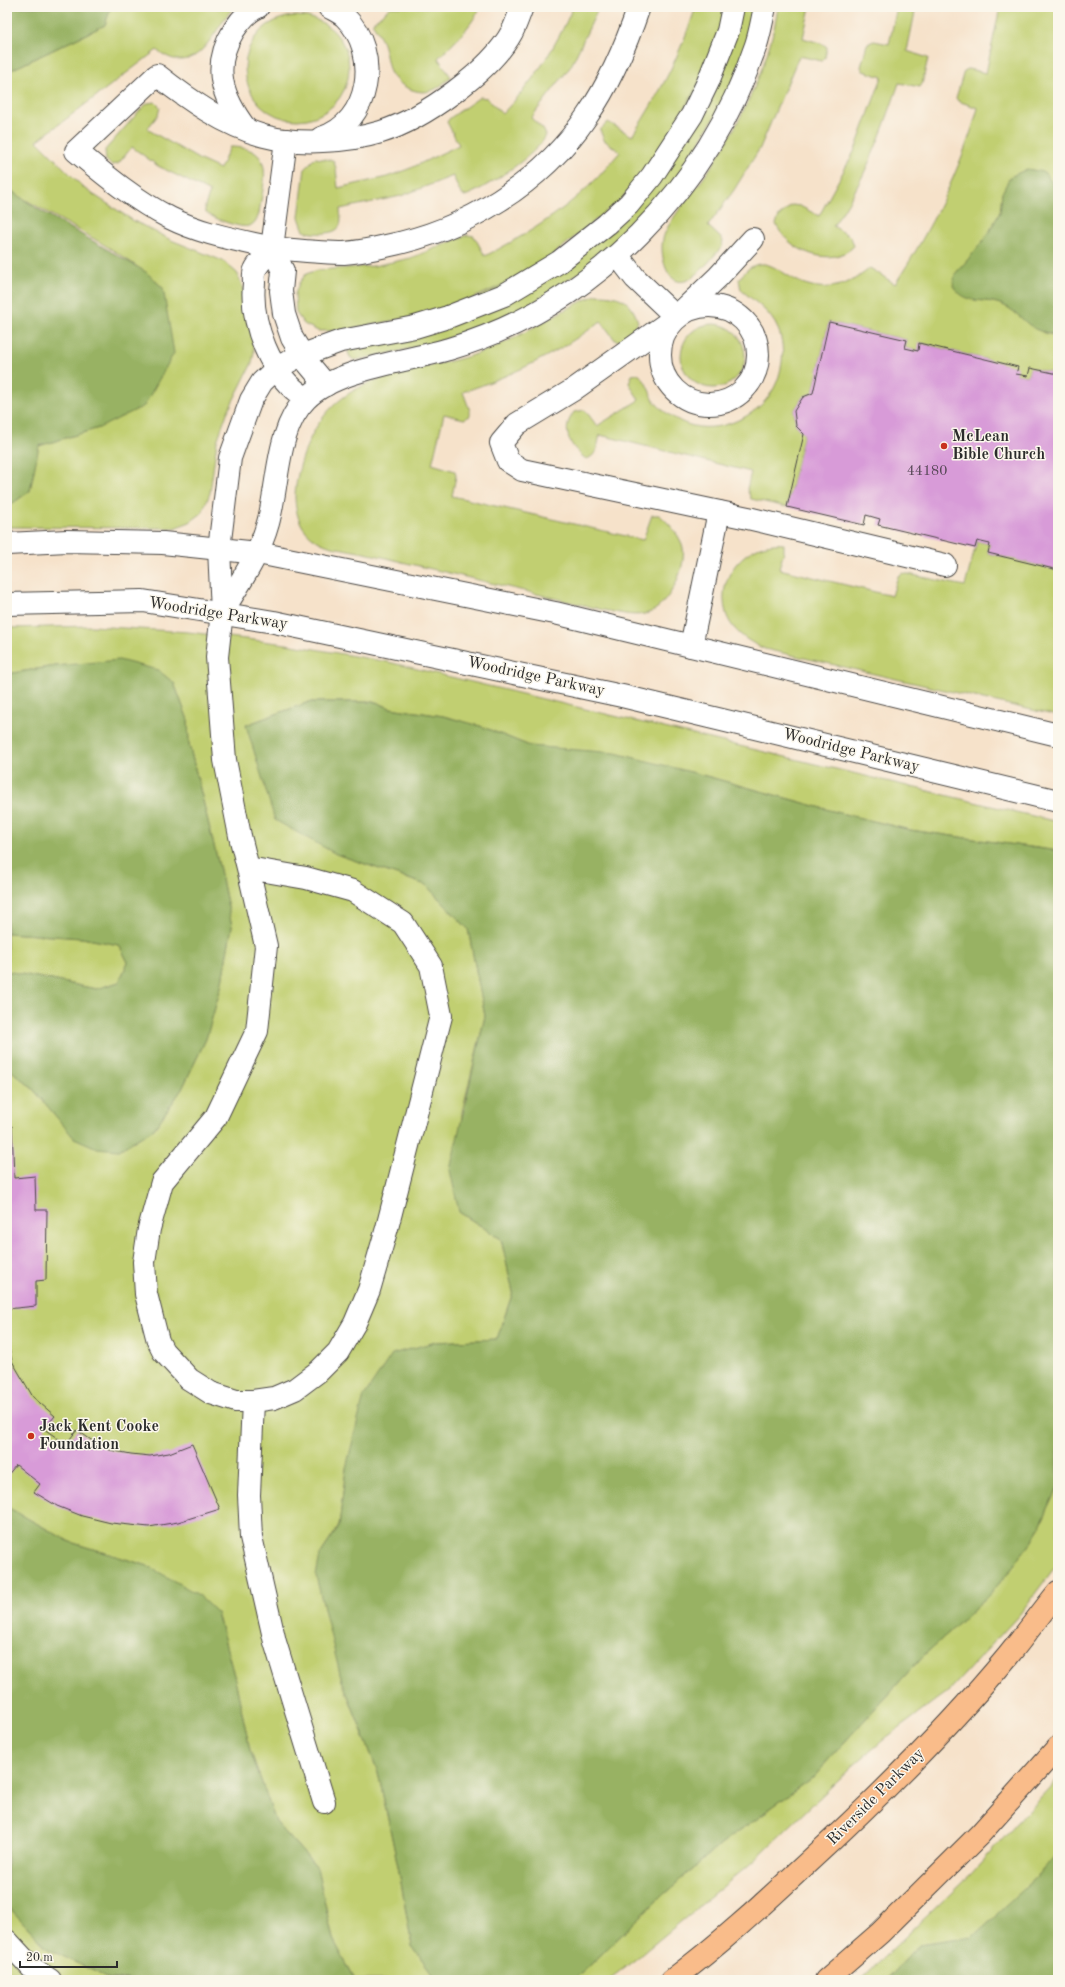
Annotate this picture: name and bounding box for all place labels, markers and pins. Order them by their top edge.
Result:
place label: McLean Bible Church [952,429,1045,463]
marker: McLean Bible Church [939,441,949,451]
place label: Jack Kent Cooke Foundation [39,1419,159,1453]
marker: Jack Kent Cooke Foundation [26,1431,36,1441]

